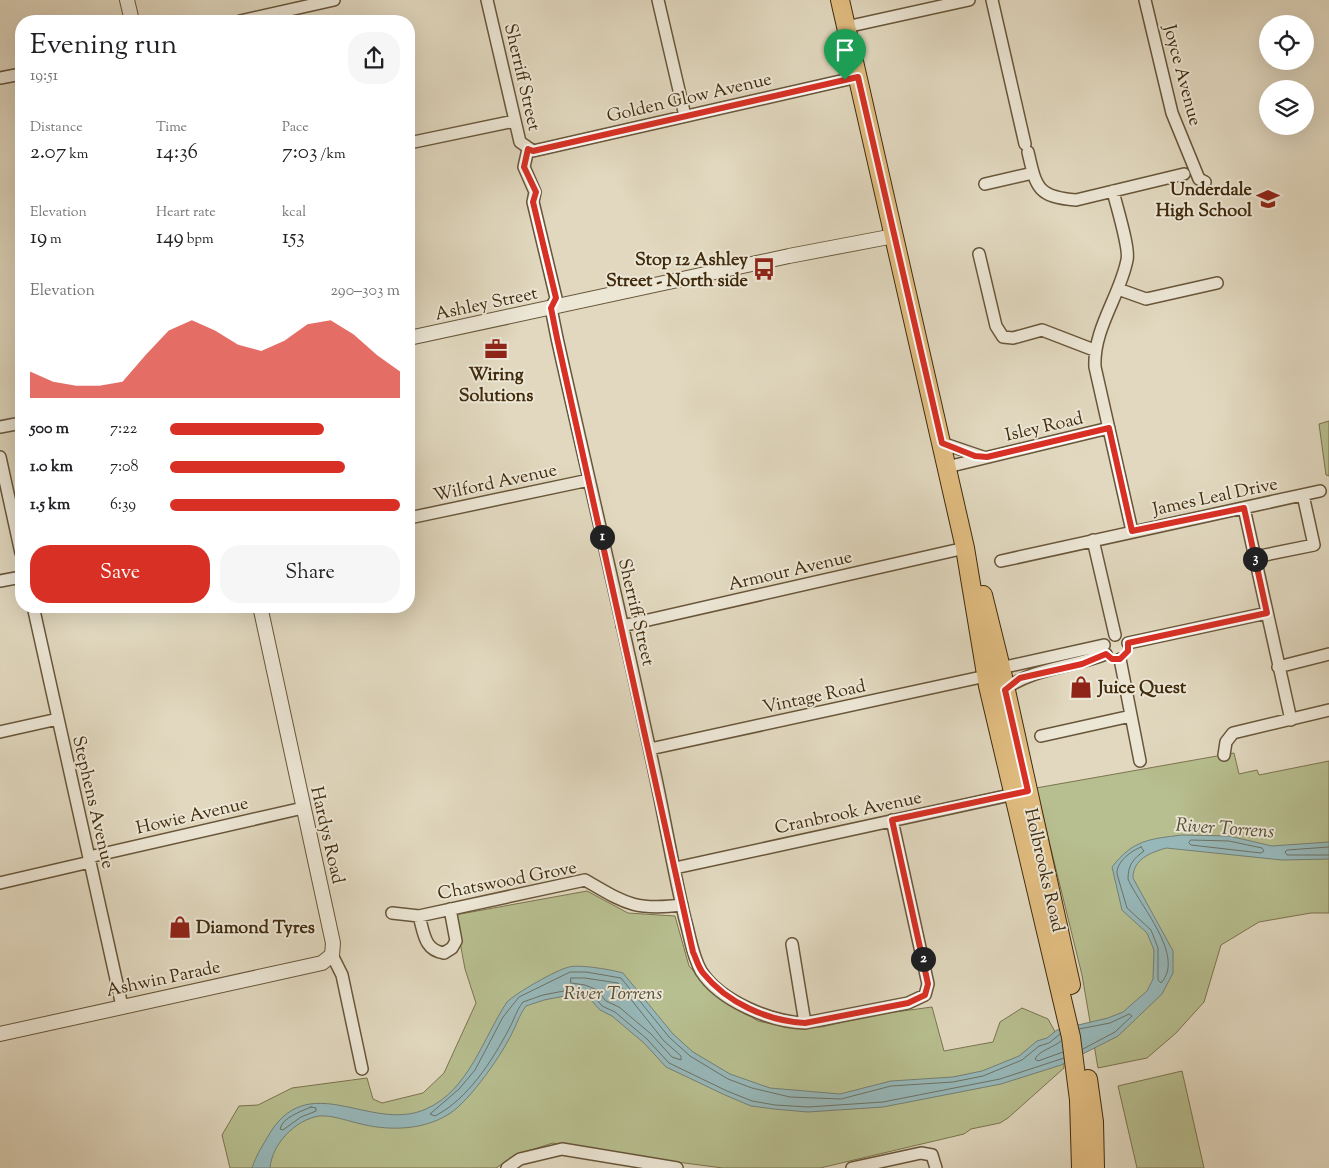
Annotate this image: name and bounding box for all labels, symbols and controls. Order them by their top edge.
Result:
map controls [1259,15,1314,135]
button: locate [1259,15,1314,70]
street label: Sherriff Street [496,21,546,134]
street label: Joyce Avenue [1155,21,1207,129]
text: Evening run [30,26,177,66]
pin [824,29,866,80]
button: share [348,32,400,84]
icon: arrive [831,36,859,64]
text: 19:51 [30,65,58,88]
street label: Golden Glow Avenue [604,67,774,131]
button: layers [1259,80,1314,135]
text: Distance [30,118,83,138]
text: Time [156,118,187,138]
text: Pace [282,118,309,138]
text: 2.07 [30,138,66,168]
text: 14:36 [156,138,198,168]
text: 7:03 [282,138,317,168]
text: km [66,145,88,165]
text: /km [317,145,346,165]
place label: Underdale High School [1156,178,1253,225]
school or university icon: Underdale High School [1255,186,1281,212]
text: Elevation [30,203,87,223]
text: Heart rate [156,203,216,223]
text: kcal [282,203,306,223]
text: 19 [30,223,47,253]
text: 149 [156,223,184,253]
text: 153 [282,223,305,253]
text: m [47,230,62,250]
text: bpm [184,230,214,250]
place label: Stop 12 Ashley Street - North side [606,248,749,295]
bus stop icon: Stop 12 Ashley Street - North side [751,256,777,282]
text: Elevation [30,280,95,303]
text: 290–303 m [330,280,400,303]
street label: Ashley Street [433,281,540,329]
office icon: Wiring Solutions [483,336,509,362]
place label: Wiring Solutions [459,363,533,410]
street label: Isley Road [1003,406,1086,450]
text: 500 m [30,418,69,441]
text: 7:22 [110,418,137,441]
text: 1.0 km [30,456,73,479]
text: 7:08 [110,456,138,479]
street label: Wilford Avenue [431,458,560,510]
street label: James Leal Drive [1150,472,1280,524]
text: 1.5 km [30,494,70,517]
text: 6:39 [110,494,136,517]
pin: 1 [590,524,614,550]
text: 1 [600,527,605,547]
button: Save [30,545,210,603]
button: Share [220,545,400,603]
street label: Armour Avenue [726,545,855,599]
pin: 3 [1242,546,1268,572]
text: 3 [1253,549,1258,569]
street label: Sherriff Street [610,556,660,669]
street label: Vintage Road [761,674,868,722]
shop icon: Juice Quest [1068,674,1094,700]
place label: Juice Quest [1096,676,1187,702]
street label: Stephens Avenue [64,734,120,871]
street label: Hardys Road [302,784,350,887]
street label: Cranbrook Avenue [772,786,924,842]
street label: Howie Avenue [134,791,251,842]
street label: Holbrooks Road [1016,806,1070,935]
water label: River Torrens [1175,813,1275,846]
street label: Chatswood Grove [436,856,579,908]
shop icon: Diamond Tyres [167,914,193,940]
place label: Diamond Tyres [196,916,315,942]
pin: 2 [910,946,936,972]
text: 2 [920,949,927,969]
street label: Ashwin Parade [104,955,223,1005]
water label: River Torrens [564,981,662,1008]

